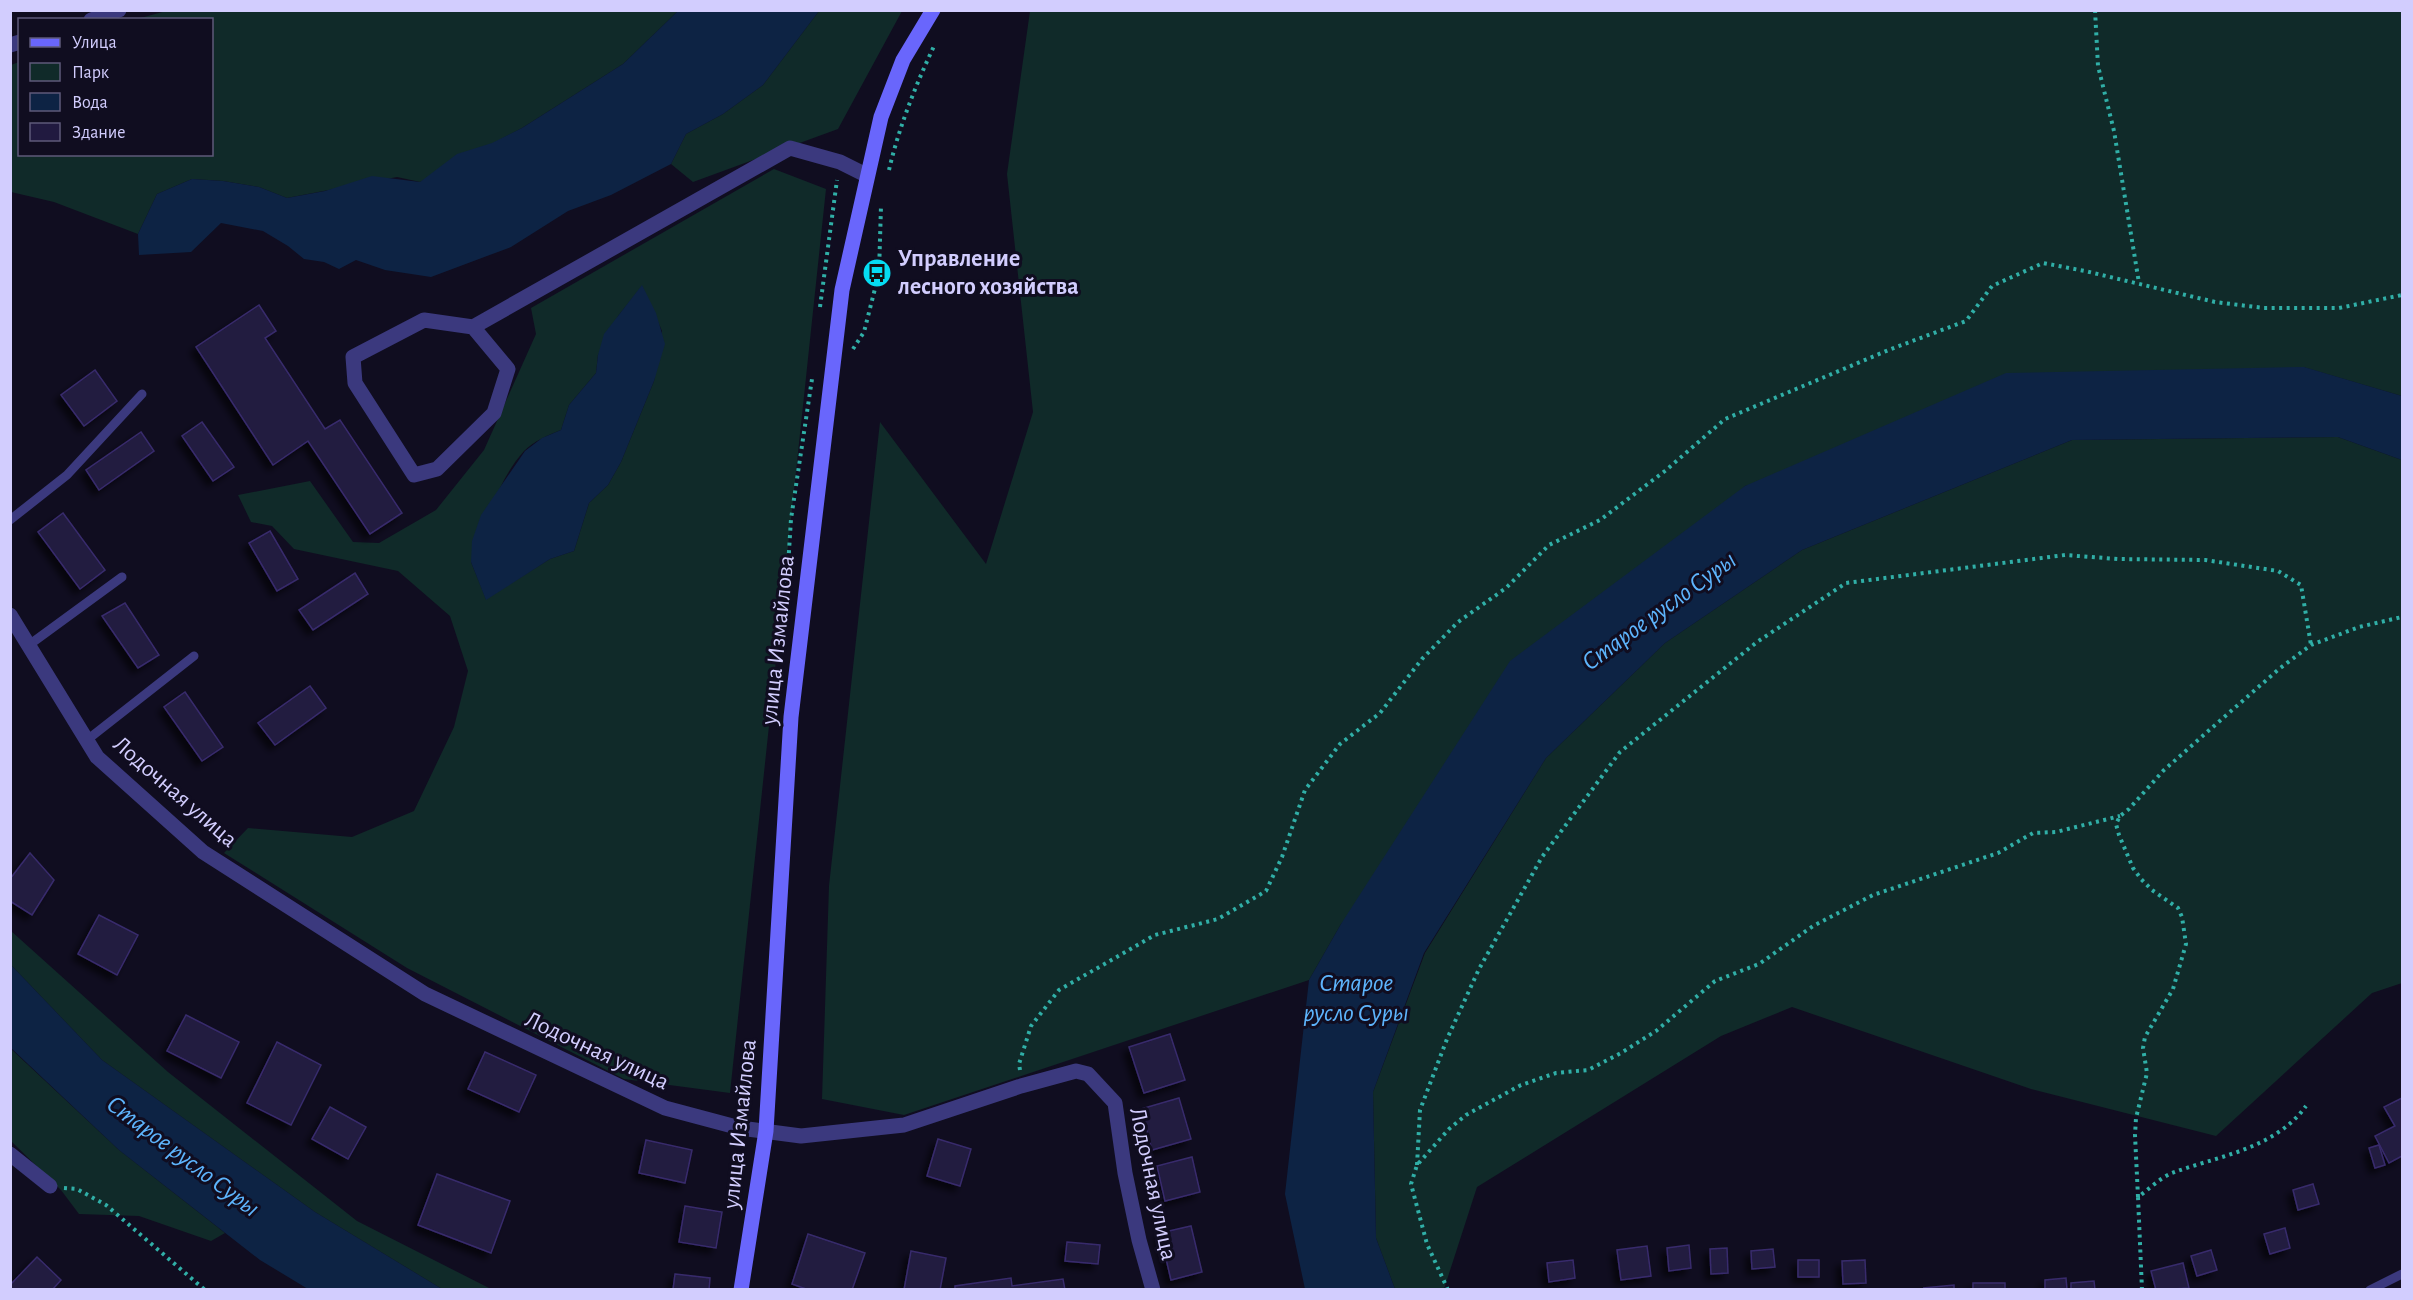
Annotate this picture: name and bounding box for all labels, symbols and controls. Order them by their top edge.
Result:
legend [18,18,213,156]
text: Улица [72,34,117,52]
text: Парк [72,64,110,82]
text: Вода [72,94,108,112]
text: Здание [72,124,126,142]
place label: Управление лесного хозяйства [898,247,1079,299]
bus stop icon: Управление лесного хозяйства [861,257,893,289]
water label: Старое русло Суры [1577,547,1741,675]
street label: улица Измайлова [757,554,799,727]
street label: Лодочная улица [108,732,242,852]
water label: Старое русло Суры [1303,970,1409,1026]
street label: Лодочная улица [521,1007,673,1095]
street label: улица Измайлова [719,1038,761,1211]
water label: Старое русло Суры [102,1090,264,1222]
street label: Лодочная улица [1125,1105,1181,1263]

